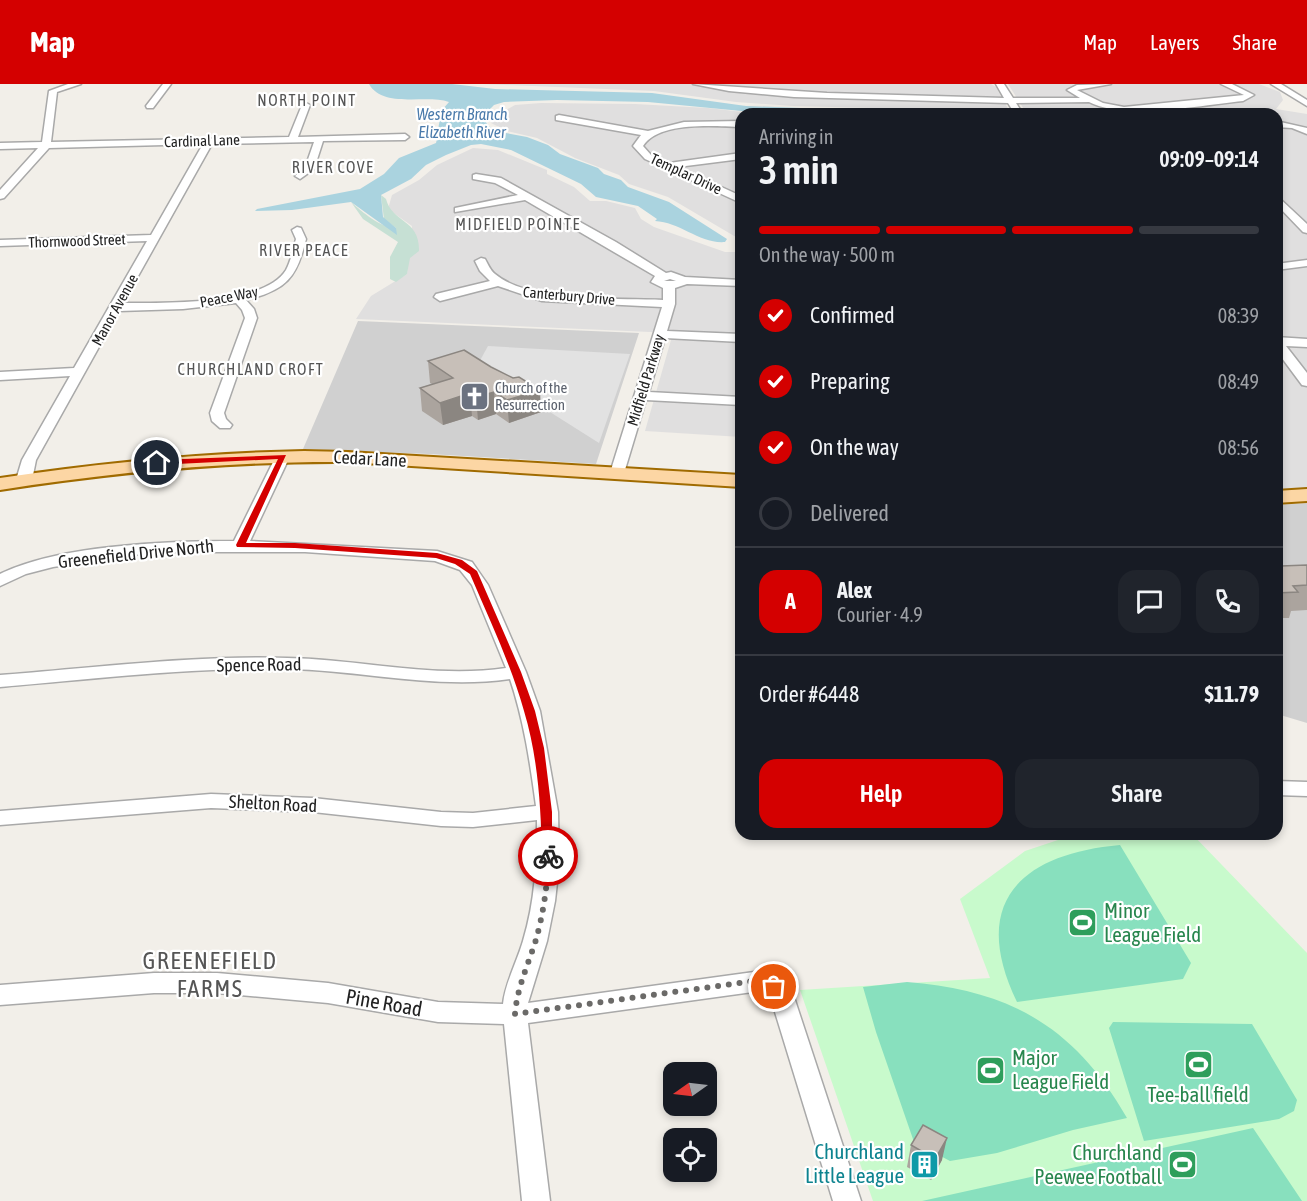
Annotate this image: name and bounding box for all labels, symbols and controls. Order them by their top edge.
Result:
text: Map [30,26,75,58]
text: Map [1083,30,1117,54]
text: Layers [1150,30,1200,54]
text: Share [1233,30,1277,54]
district label: NORTH POINT [257,91,357,109]
water label: Western Branch Elizabeth River [416,105,508,141]
text: Arriving in [759,125,833,148]
street label: Cardinal Lane [164,131,240,150]
text: 09:09–09:14 [1159,146,1259,172]
text: 3 min [759,148,839,192]
street label: Templar Drive [648,150,725,198]
district label: RIVER COVE [292,158,374,176]
district label: MIDFIELD POINTE [455,215,581,233]
street label: Thornwood Street [28,230,126,251]
district label: RIVER PEACE [259,241,349,259]
text: On the way · 500 m [759,243,895,266]
street label: Manor Avenue [88,271,141,349]
street label: Peace Way [198,283,259,310]
street label: Canterbury Drive [522,283,616,308]
icon: check [759,299,792,332]
text: Confirmed [810,302,895,328]
text: 08:39 [1218,304,1259,327]
street label: Midfield Parkway [624,332,668,428]
district label: CHURCHLAND CROFT [178,360,324,378]
icon: check [759,365,792,398]
text: Preparing [810,368,890,394]
text: 08:49 [1218,370,1259,393]
place label: Church of the Resurrection [495,379,567,413]
church icon: Church of the Resurrection [458,381,490,413]
icon: check [759,431,792,464]
text: On the way [810,434,899,460]
text: 08:56 [1218,436,1259,459]
pin [131,437,182,488]
icon: home [140,446,173,479]
street label: Cedar Lane [333,446,407,471]
text: Delivered [810,500,889,526]
street label: Greenefield Drive North [57,535,215,572]
button: chat [1118,570,1181,633]
button: phone [1196,570,1259,633]
text: Alex [837,577,872,603]
text: A [785,588,796,614]
text: Courier · 4.9 [837,603,923,626]
street label: Spence Road [216,653,301,676]
text: Order #6448 [759,681,859,707]
text: $11.79 [1204,681,1259,707]
button: Help [759,759,1003,828]
button: Share [1015,759,1259,828]
street label: Shelton Road [228,791,318,816]
courier [518,826,578,886]
icon: bike [532,840,565,873]
place label: Minor League Field [1104,898,1201,946]
sports icon: Minor League Field [1067,907,1099,939]
district label: GREENEFIELD FARMS [143,947,277,1002]
pin [748,961,799,1012]
icon: bag [757,970,790,1003]
street label: Pine Road [344,983,424,1021]
place label: Major League Field [1012,1045,1109,1093]
sports icon: Tee-ball field [1182,1048,1214,1080]
sports icon: Major League Field [975,1054,1007,1086]
north arrow [663,1062,717,1116]
map controls [663,1062,717,1182]
place label: Tee-ball field [1147,1082,1249,1106]
button: locate [663,1128,717,1182]
place label: Churchland Little League [805,1139,904,1187]
place label: Churchland Peewee Football [1034,1140,1162,1188]
building icon: Churchland Little League [909,1148,941,1180]
sports icon: Churchland Peewee Football [1167,1149,1199,1181]

